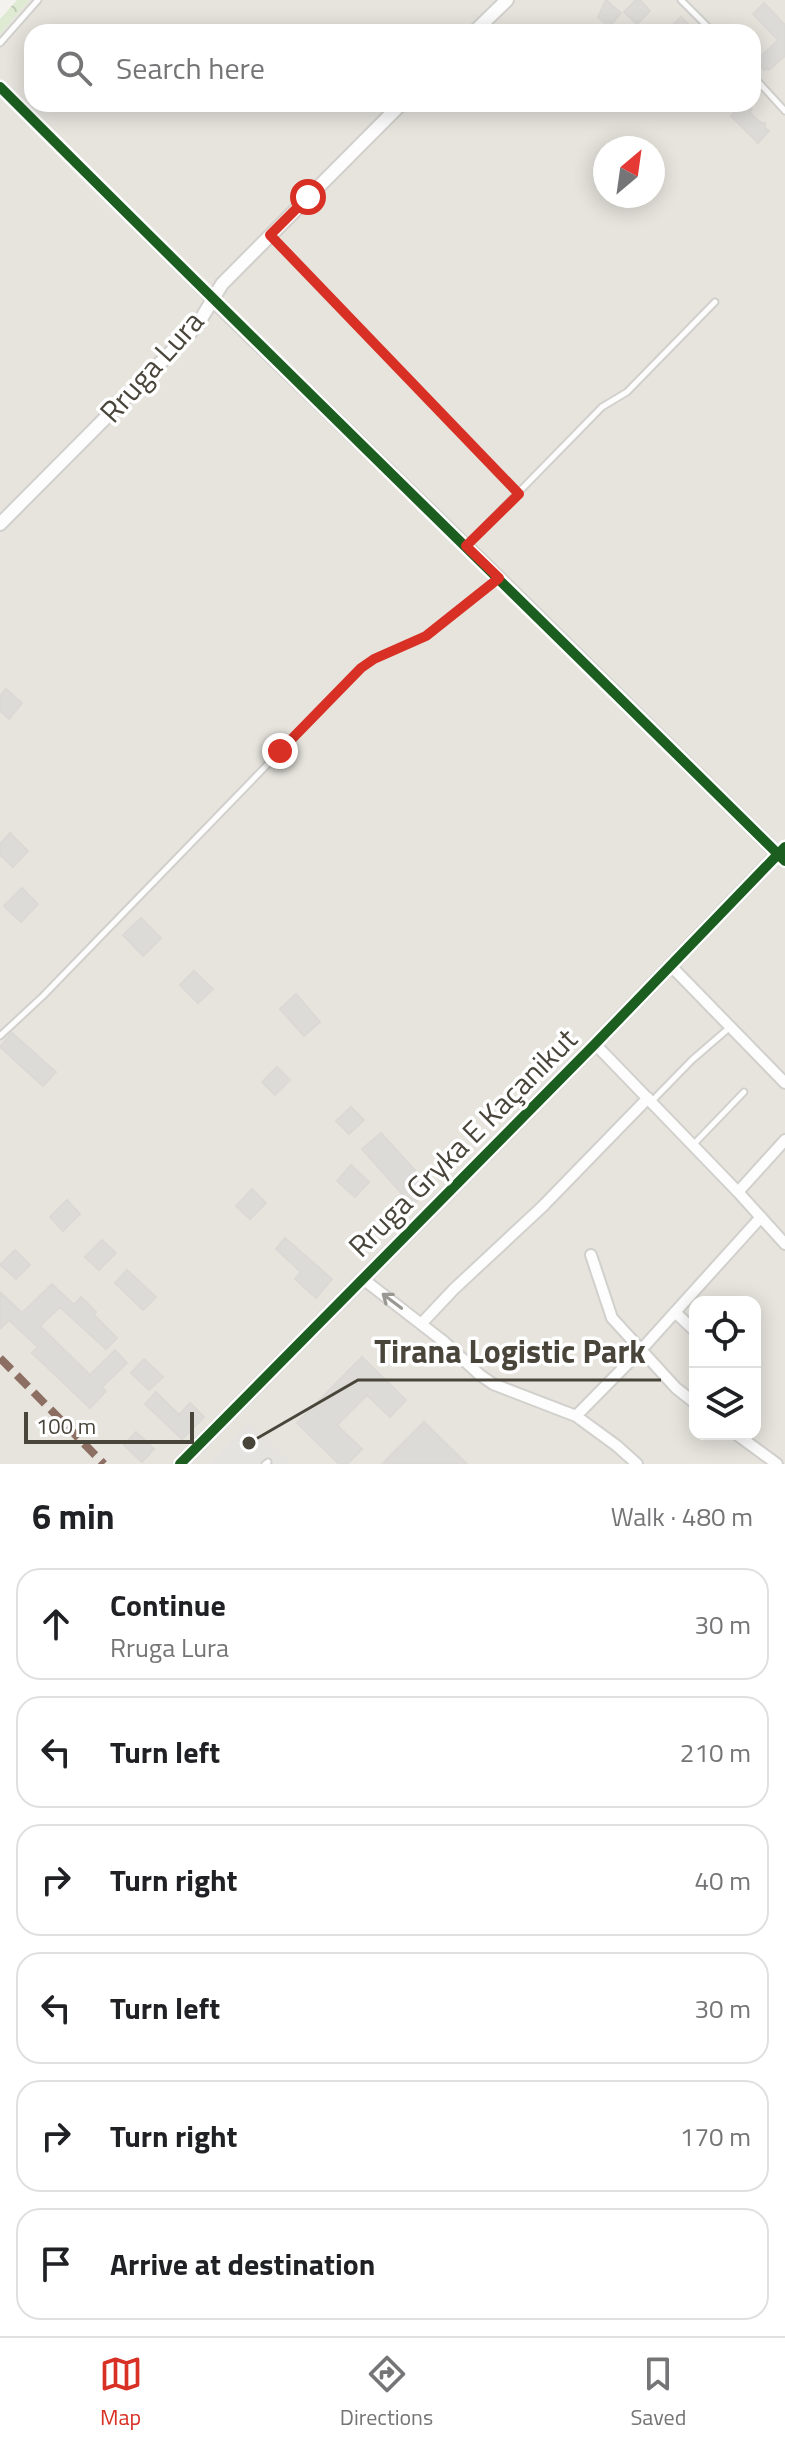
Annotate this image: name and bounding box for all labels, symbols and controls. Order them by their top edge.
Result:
search box [24,24,761,112]
text: Search here [116,45,265,91]
icon: search [52,46,96,90]
north arrow [593,136,665,208]
route start [290,179,326,215]
street label: Rruga Lura [88,300,214,433]
route end [262,733,298,769]
street label: Rruga Gryka E Kaçanikut [337,1017,588,1267]
one-way arrow [382,1293,403,1310]
map controls [689,1296,761,1440]
button: locate [689,1296,761,1368]
callout: Tirana Logistic Park [358,1324,661,1380]
text: Tirana Logistic Park [374,1327,646,1375]
button: layers [689,1368,761,1440]
scale bar [24,1408,194,1444]
text: 100 m [36,1409,96,1443]
text: 6 min [32,1490,115,1542]
text: Walk · 480 m [611,1497,753,1536]
text: Continue [110,1582,226,1628]
icon: ahead [34,1602,78,1646]
text: 30 m [694,1605,751,1644]
text: Rruga Lura [110,1628,229,1667]
text: Turn left [110,1729,220,1775]
icon: left [34,1730,78,1774]
text: 210 m [680,1733,751,1772]
text: Turn right [110,1857,238,1903]
icon: right [34,1858,78,1902]
text: 40 m [694,1861,751,1900]
text: Turn left [110,1985,220,2031]
icon: left [34,1986,78,2030]
text: 30 m [694,1989,751,2028]
text: Turn right [110,2113,238,2159]
icon: right [34,2114,78,2158]
text: 170 m [680,2117,751,2156]
text: Arrive at destination [110,2241,375,2287]
icon: arrive [34,2242,78,2286]
tab: Map [99,2352,143,2434]
tab: Directions [340,2352,433,2434]
tab: Saved [630,2352,686,2434]

